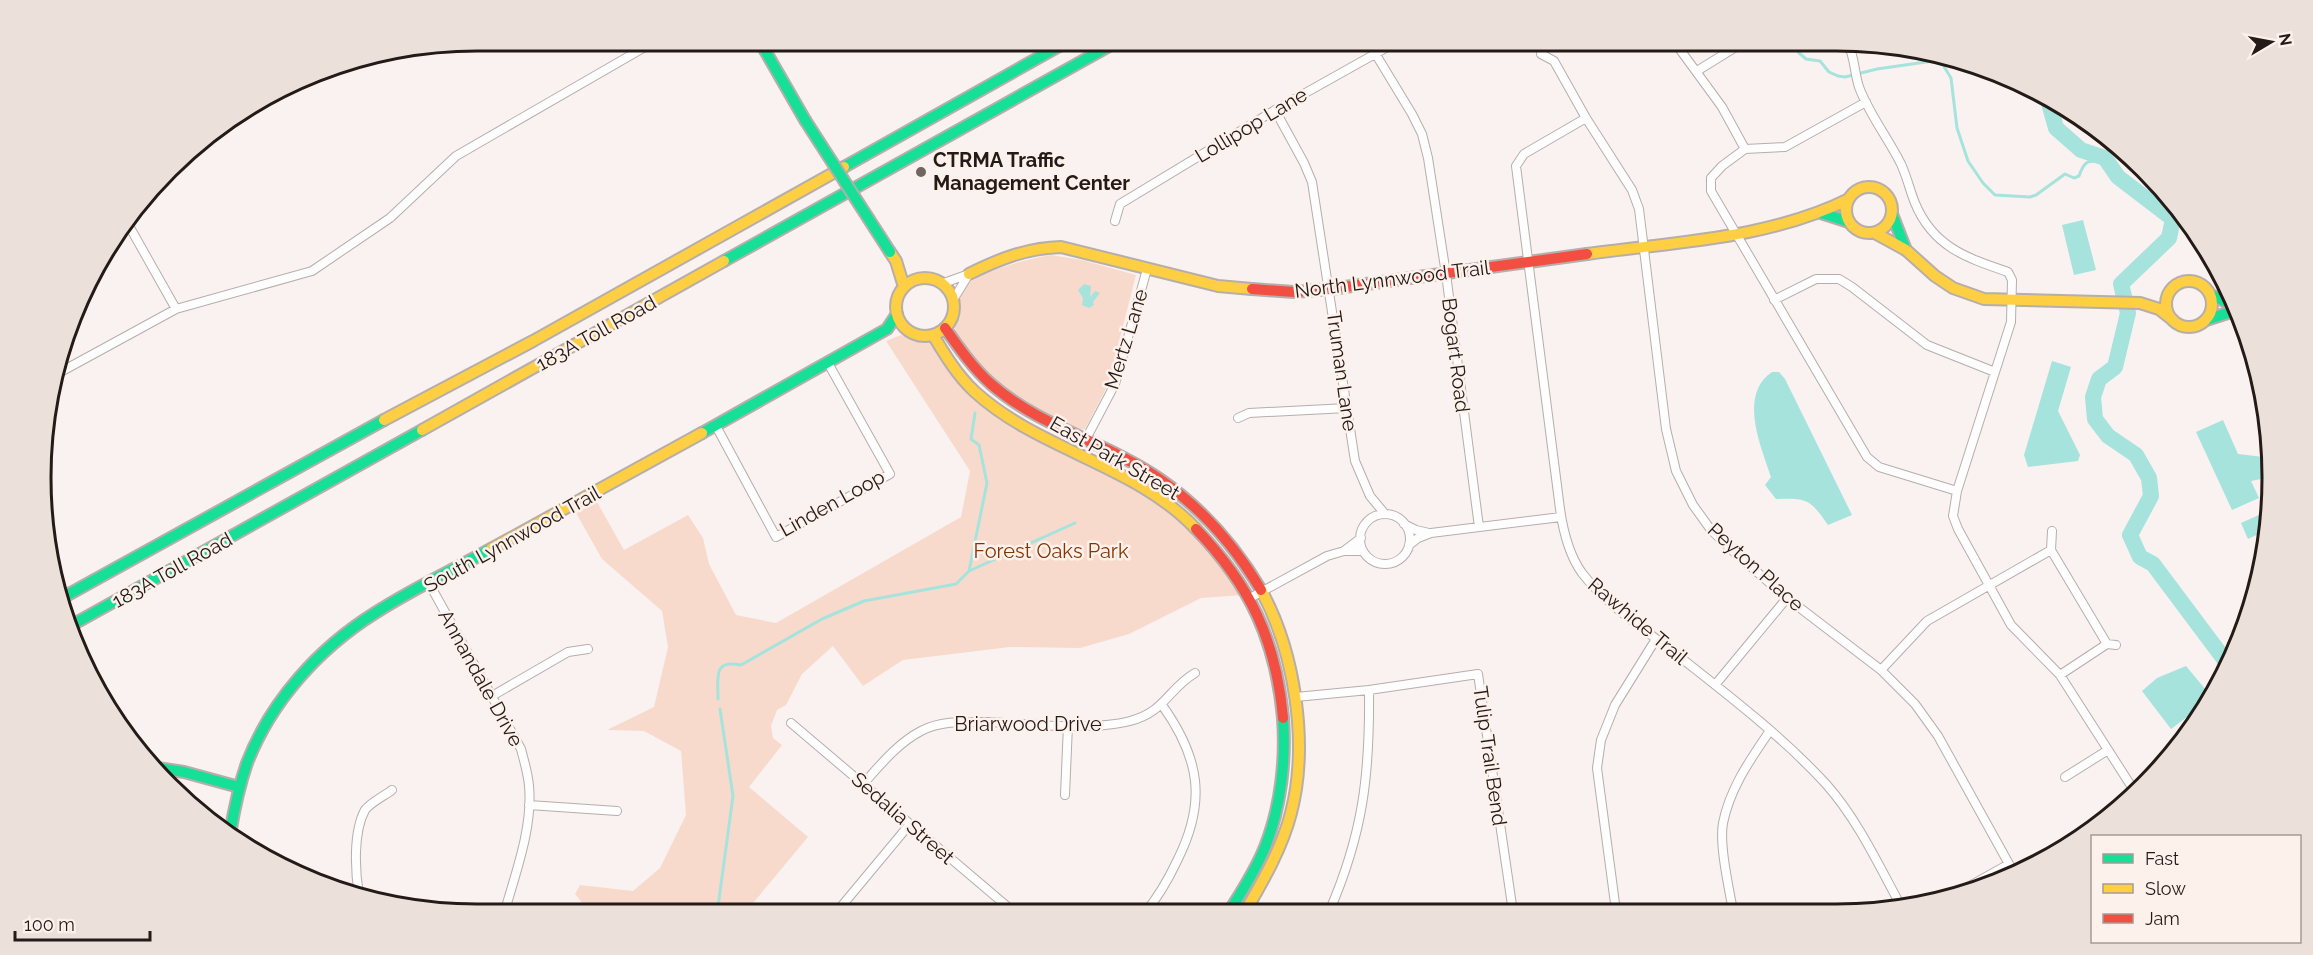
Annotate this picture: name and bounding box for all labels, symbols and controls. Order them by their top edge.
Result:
north arrow [2241,12,2301,72]
text: N [2275,32,2296,47]
street label: Lollipop Lane [1191,82,1311,168]
place label: CTRMA Traffic Management Center [933,148,1130,195]
marker: CTRMA Traffic Management Center [914,165,928,179]
street label: North Lynnwood Trail [1293,255,1491,303]
street label: Mertz Lane [1099,286,1153,392]
street label: 183A Toll Road [532,290,660,376]
street label: Bogart Road [1437,296,1475,414]
street label: Truman Lane [1322,309,1362,433]
street label: East Park Street [1046,411,1184,505]
street label: Linden Loop [775,464,889,542]
street label: South Lynnwood Trail [420,480,605,598]
street label: Peyton Place [1703,518,1809,617]
street label: 183A Toll Road [108,527,236,613]
park label: Forest Oaks Park [974,539,1129,563]
street label: Rawhide Trail [1583,572,1693,670]
street label: Annandale Drive [433,605,529,751]
street label: Tulip Trail Bend [1468,685,1512,827]
street label: Briarwood Drive [954,712,1102,736]
street label: Sedalia Street [847,767,960,869]
legend [2091,835,2301,943]
text: Fast [2145,848,2179,869]
text: Slow [2145,878,2186,899]
scale bar [15,904,150,942]
text: Jam [2145,908,2180,929]
text: 100 m [24,914,75,935]

